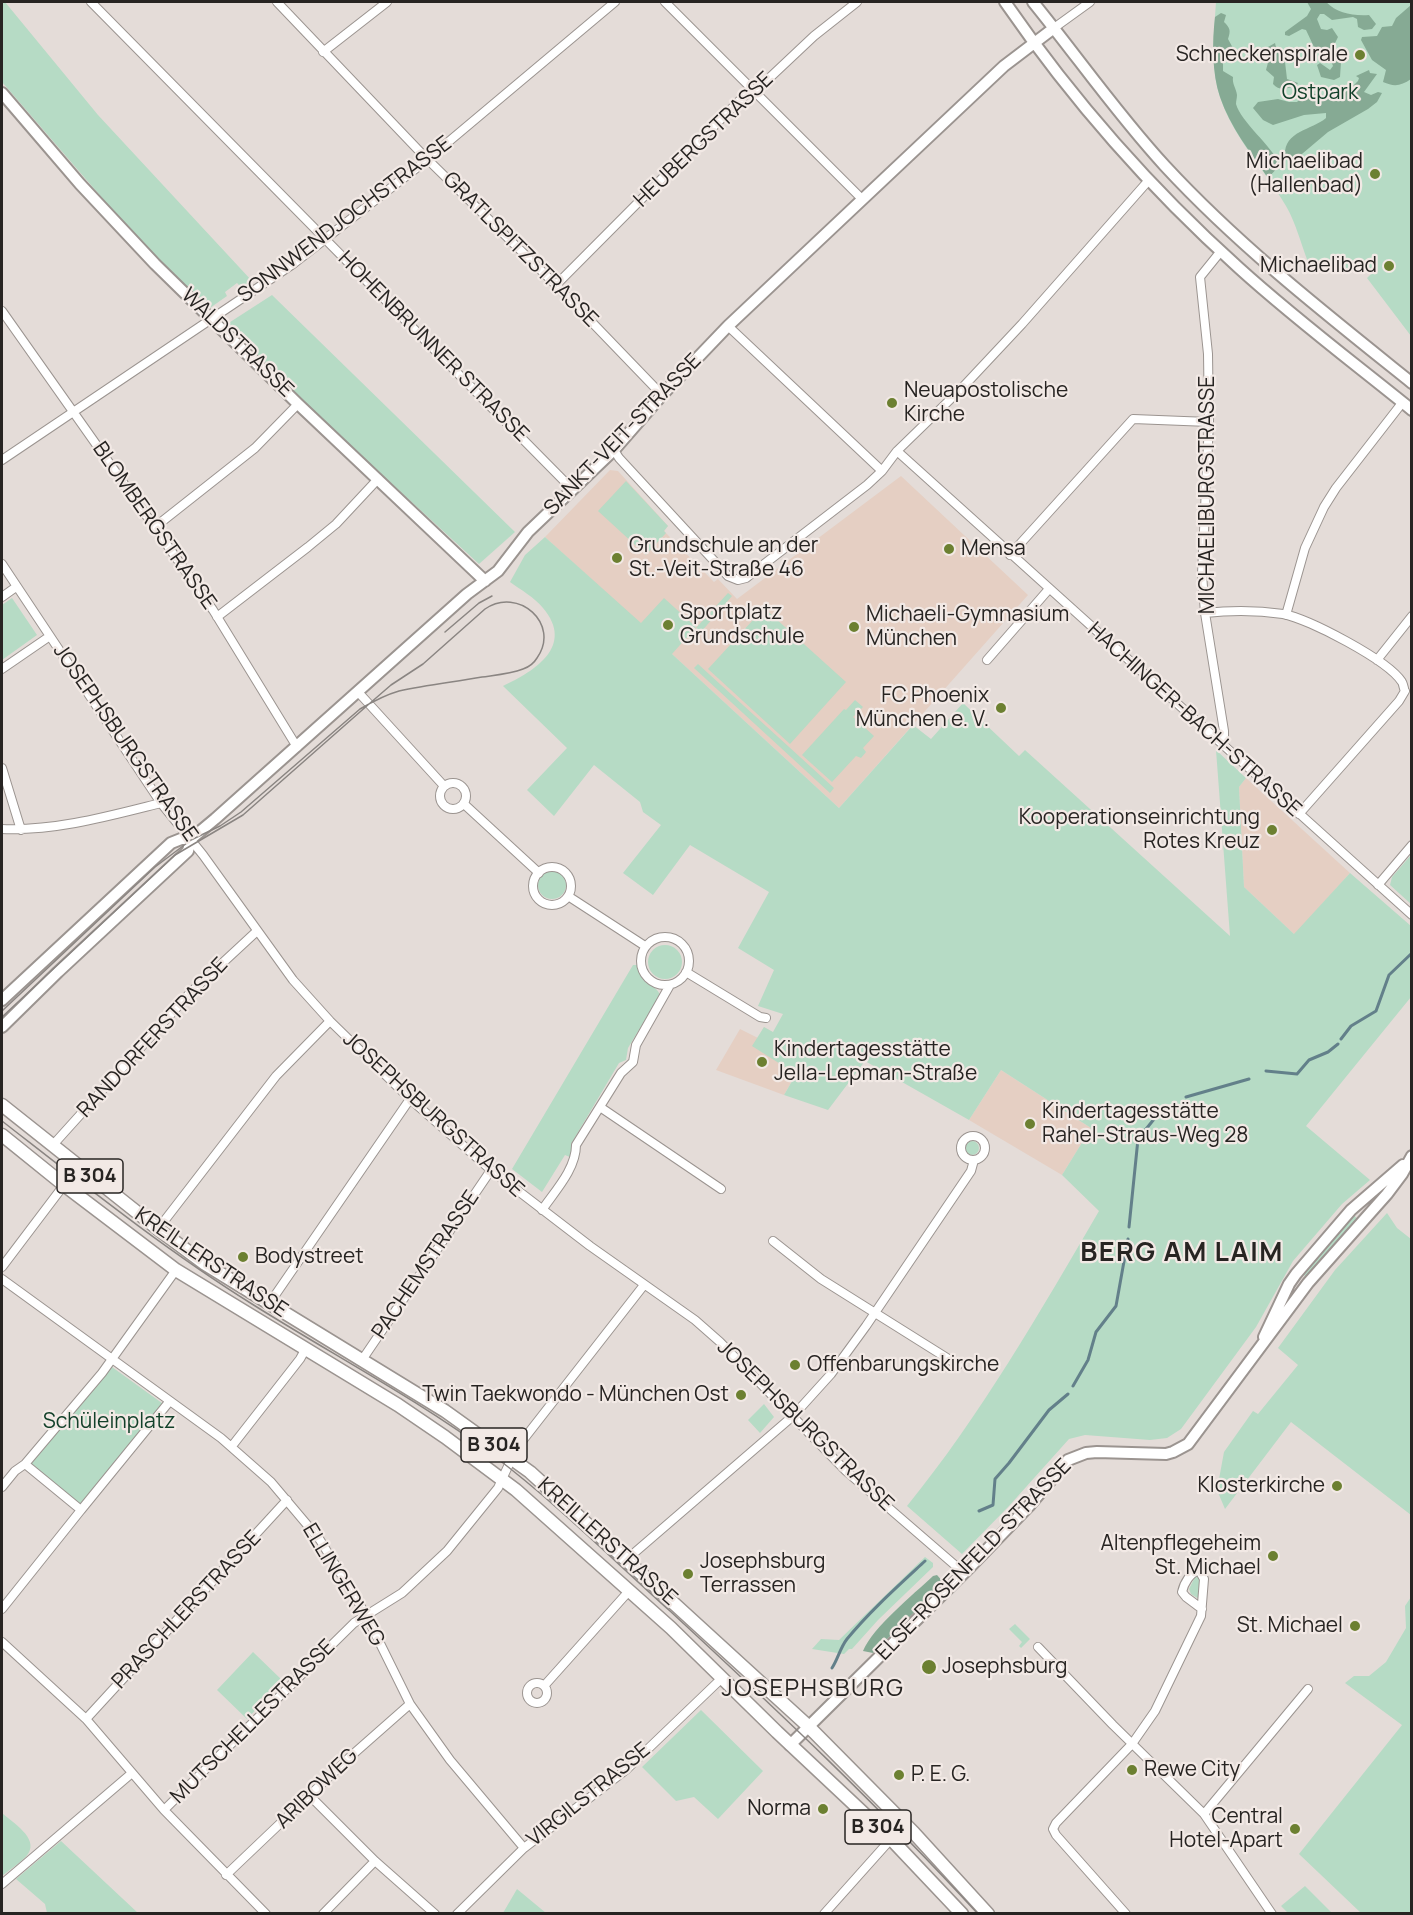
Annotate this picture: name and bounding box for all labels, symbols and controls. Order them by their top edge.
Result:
place label: Schneckenspirale [1176,42,1348,68]
marker: Schneckenspirale [1353,48,1367,62]
street label: HEUBERGSTRASSE [629,67,779,213]
park label: Ostpark [1282,80,1358,106]
street label: SONNWENDJOCHSTRASSE [233,131,457,309]
place label: Michaelibad (Hallenbad) [1246,149,1363,199]
street label: GRATLSPITZSTRASSE [437,167,603,333]
marker: Michaelibad (Hallenbad) [1368,167,1382,181]
street label: HOHENBRUNNER STRASSE [332,246,534,448]
place label: Michaelibad [1260,253,1377,279]
marker: Michaelibad [1382,259,1396,273]
street label: WALDSTRASSE [176,283,298,403]
street label: SANKT-VEIT-STRASSE [539,349,707,521]
street label: MICHAELIBURGSTRASSE [1195,376,1221,614]
place label: Neuapostolische Kirche [904,378,1068,428]
marker: Neuapostolische Kirche [885,396,899,410]
street label: BLOMBERGSTRASSE [87,437,221,615]
place label: Grundschule an der St.-Veit-Straße 46 [629,533,818,583]
place label: Mensa [961,536,1026,562]
marker: Mensa [942,542,956,556]
marker: Grundschule an der St.-Veit-Straße 46 [610,551,624,565]
place label: Sportplatz Grundschule [680,600,804,650]
place label: Michaeli-Gymnasium München [866,602,1069,652]
street label: HACHINGER-BACH-STRASSE [1082,617,1306,823]
marker: Sportplatz Grundschule [661,618,675,632]
marker: Michaeli-Gymnasium München [847,620,861,634]
street label: JOSEPHSBURGSTRASSE [47,639,203,847]
place label: FC Phoenix München e. V. [856,683,989,733]
marker: FC Phoenix München e. V. [994,701,1008,715]
place label: Kooperationseinrichtung Rotes Kreuz [1019,805,1260,855]
marker: Kooperationseinrichtung Rotes Kreuz [1265,823,1279,837]
street label: RANDORFERSTRASSE [73,953,233,1123]
street label: JOSEPHSBURGSTRASSE [337,1027,529,1203]
place label: Kindertagesstätte Jella-Lepman-Straße [774,1037,977,1087]
marker: Kindertagesstätte Jella-Lepman-Straße [755,1055,769,1069]
place label: Kindertagesstätte Rahel-Straus-Weg 28 [1042,1099,1248,1149]
marker: Kindertagesstätte Rahel-Straus-Weg 28 [1023,1117,1037,1131]
road number: B 304 [57,1159,123,1193]
street label: PACHEMSTRASSE [367,1186,485,1344]
street label: KREILLERSTRASSE [130,1203,292,1323]
district label: BERG AM LAIM [1080,1237,1284,1269]
place label: Bodystreet [255,1244,364,1270]
marker: Bodystreet [236,1250,250,1264]
street label: JOSEPHSBURGSTRASSE [712,1335,898,1517]
place label: Offenbarungskirche [807,1352,999,1378]
marker: Offenbarungskirche [788,1358,802,1372]
place label: Twin Taekwondo - München Ost [422,1382,729,1408]
marker: Twin Taekwondo - München Ost [734,1388,748,1402]
park label: Schüleinplatz [43,1409,175,1435]
road number: B 304 [461,1428,527,1462]
street label: ELSE-ROSENFELD-STRASSE [871,1454,1077,1666]
street label: KREILLERSTRASSE [532,1473,682,1611]
place label: Klosterkirche [1197,1473,1325,1499]
marker: Klosterkirche [1330,1479,1344,1493]
street label: ELLINGERWEG [297,1519,389,1651]
street label: PRASCHLERSTRASSE [107,1526,267,1694]
place label: Altenpflegeheim St. Michael [1100,1531,1261,1581]
place label: Josephsburg Terrassen [700,1549,825,1599]
marker: Altenpflegeheim St. Michael [1266,1549,1280,1563]
marker: Josephsburg Terrassen [681,1567,695,1581]
place label: St. Michael [1237,1613,1343,1639]
marker: St. Michael [1348,1619,1362,1633]
street label: MUTSCHELLESTRASSE [166,1635,340,1809]
place label: Josephsburg [942,1654,1067,1680]
marker: Josephsburg [920,1658,938,1676]
district label: JOSEPHSBURG [722,1675,904,1703]
street label: VIRGILSTRASSE [522,1738,656,1852]
street label: ARIBOWEG [271,1744,363,1834]
place label: Rewe City [1144,1757,1240,1783]
place label: P. E. G. [911,1762,970,1788]
marker: Rewe City [1125,1763,1139,1777]
marker: P. E. G. [892,1768,906,1782]
place label: Norma [747,1796,811,1822]
marker: Norma [816,1802,830,1816]
place label: Central Hotel-Apart [1169,1804,1283,1854]
road number: B 304 [845,1810,911,1844]
marker: Central Hotel-Apart [1288,1822,1302,1836]

